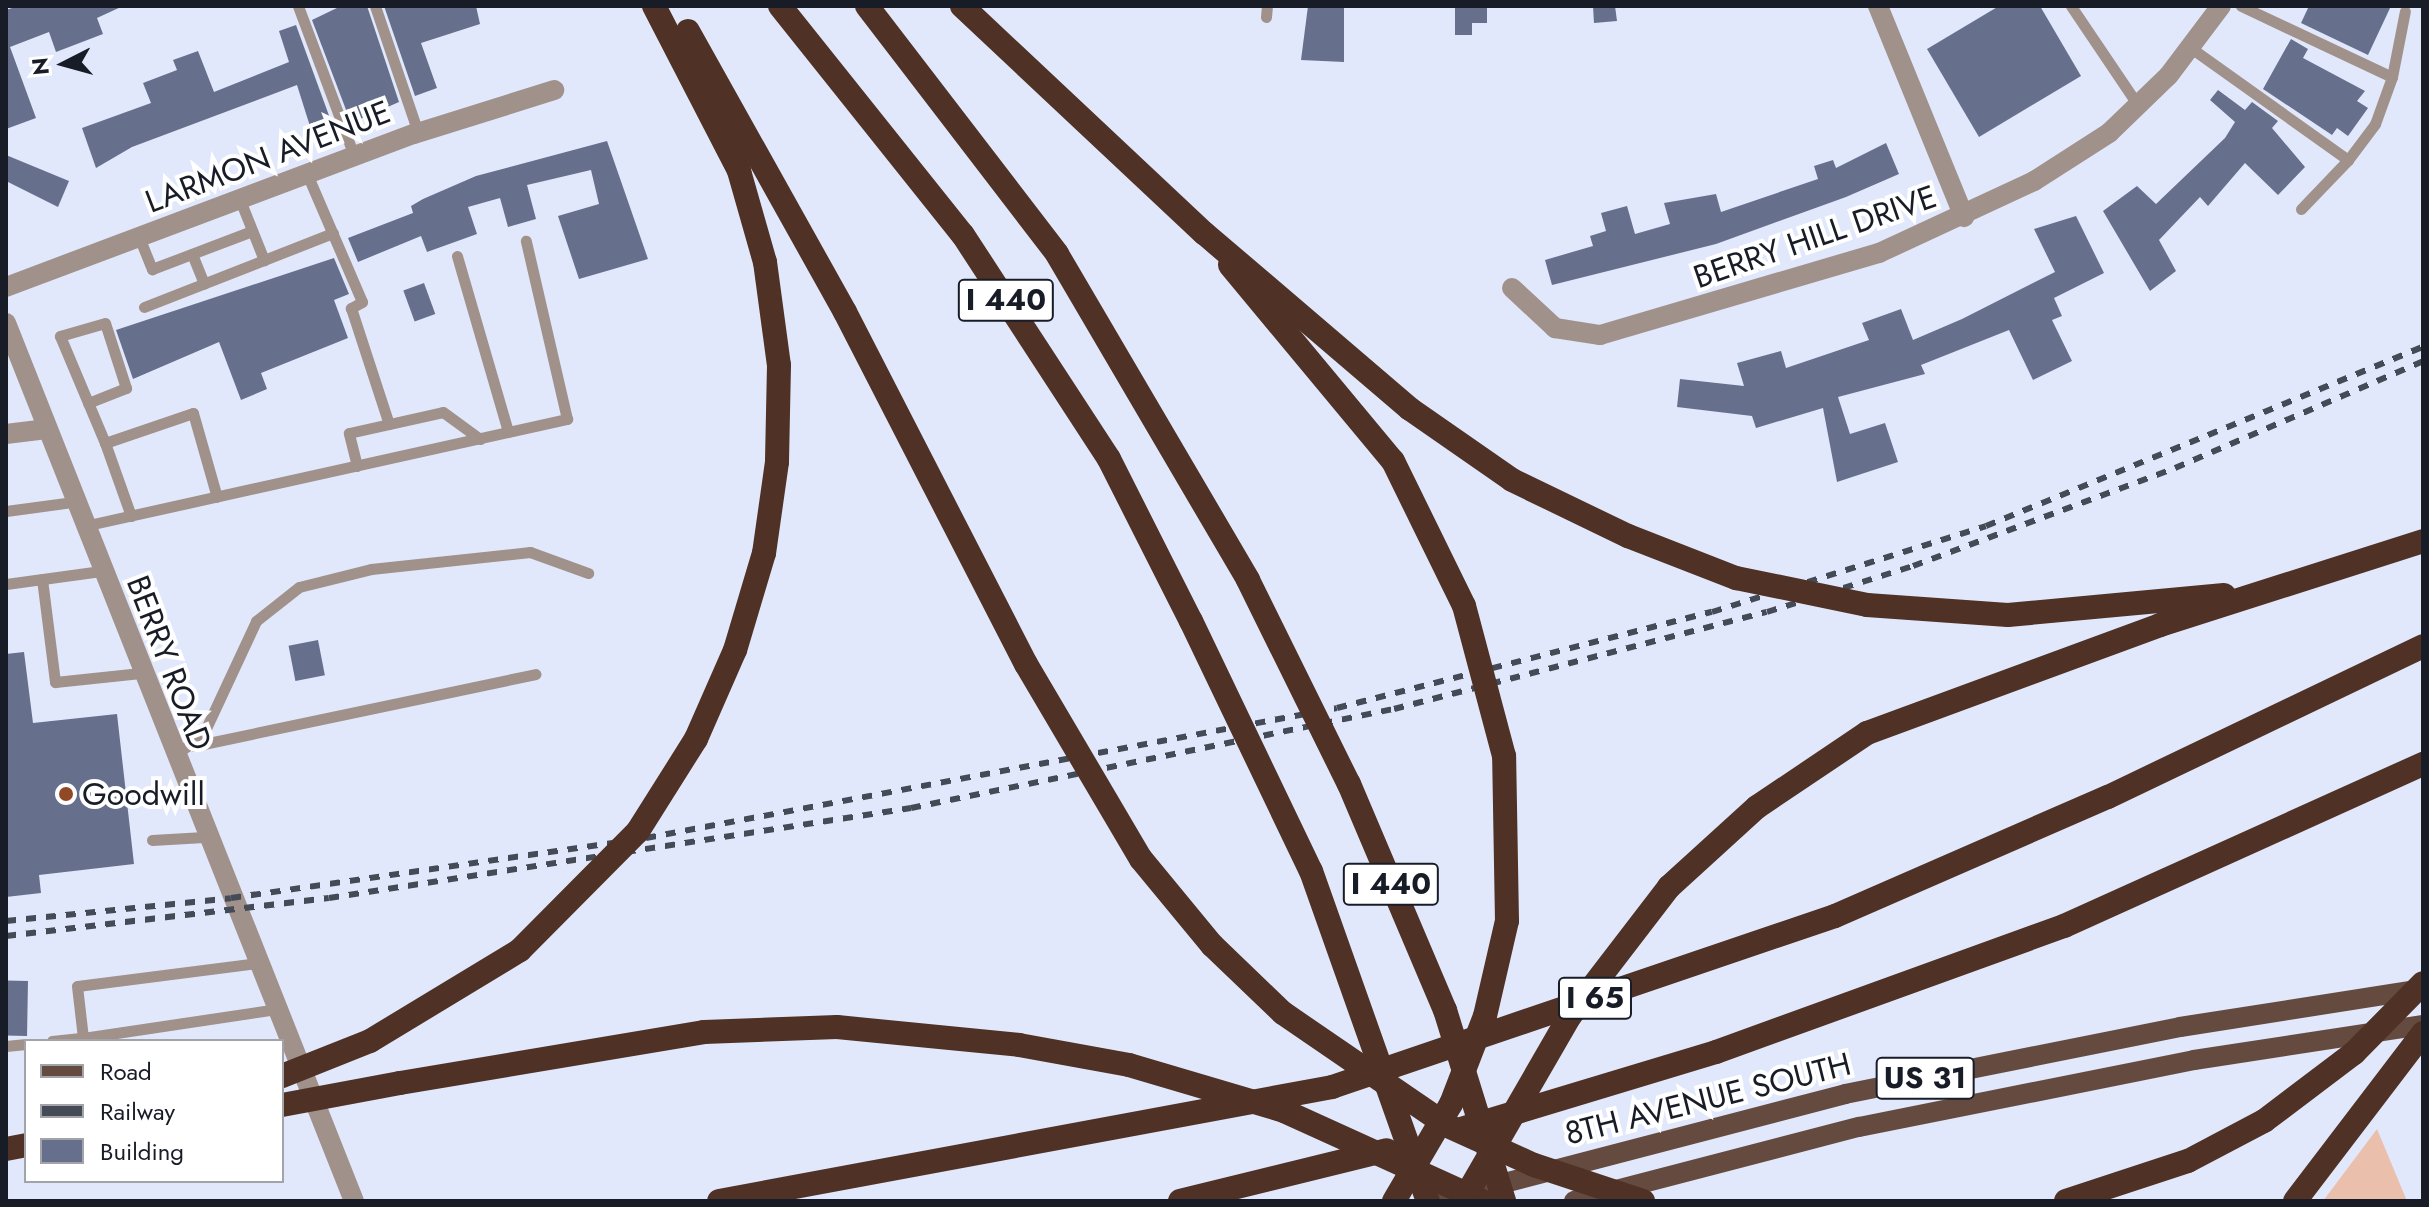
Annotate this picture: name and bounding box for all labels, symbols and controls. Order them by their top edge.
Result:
north arrow [24,24,104,104]
text: N [23,56,57,77]
street label: LARMON AVENUE [140,93,396,221]
street label: BERRY HILL DRIVE [1689,177,1941,297]
road number: I 440 [956,274,1056,326]
street label: BERRY ROAD [118,570,220,756]
place label: Goodwill [82,775,205,813]
marker: Goodwill [57,785,75,803]
road number: I 440 [1341,858,1441,910]
road number: I 65 [1557,972,1633,1024]
legend [24,1039,284,1183]
street label: 8TH AVENUE SOUTH [1561,1045,1855,1153]
road number: US 31 [1875,1052,1975,1104]
text: Road [100,1054,152,1089]
text: Railway [100,1094,175,1129]
text: Building [100,1134,184,1169]

